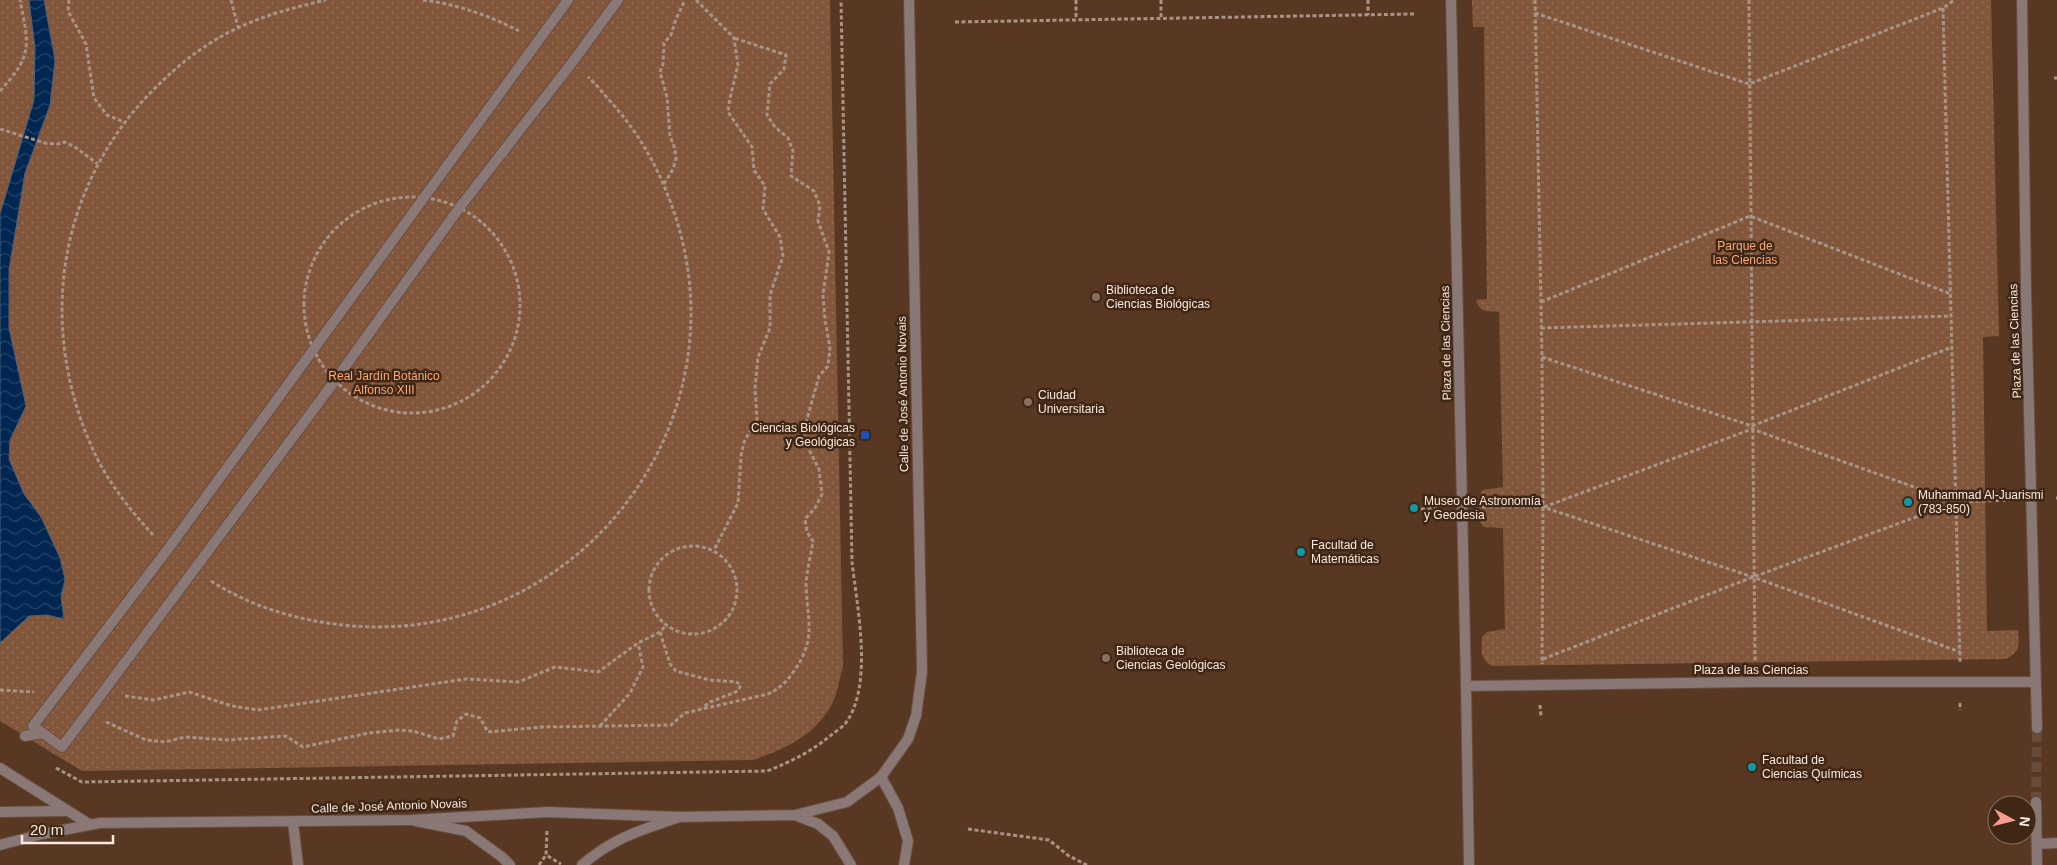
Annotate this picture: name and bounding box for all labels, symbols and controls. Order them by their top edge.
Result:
park label: Parque de las Ciencias [1713,239,1777,267]
place label: Biblioteca de Ciencias Biológicas [1106,283,1210,311]
street label: Plaza de las Ciencias [2006,283,2024,399]
street label: Plaza de las Ciencias [1438,286,1454,400]
marker: Biblioteca de Ciencias Biológicas [1090,291,1102,303]
street label: Calle de José Antonio Novais [895,316,911,472]
park label: Real Jardín Botánico Alfonso XIII [328,369,440,397]
place label: Ciudad Universitaria [1038,388,1105,416]
marker: Ciudad Universitaria [1022,396,1034,408]
place label: Ciencias Biológicas y Geológicas [751,421,855,449]
marker: Ciencias Biológicas y Geológicas [859,429,871,441]
place label: Muhammad Al-Juarismi (783-850) [1918,488,2043,516]
place label: Museo de Astronomía y Geodesia [1424,494,1541,522]
marker: Muhammad Al-Juarismi (783-850) [1902,496,1914,508]
marker: Museo de Astronomía y Geodesia [1408,502,1420,514]
place label: Facultad de Matemáticas [1311,538,1379,566]
marker: Facultad de Matemáticas [1295,546,1307,558]
place label: Biblioteca de Ciencias Geológicas [1116,644,1225,672]
marker: Biblioteca de Ciencias Geológicas [1100,652,1112,664]
street label: Plaza de las Ciencias [1694,663,1808,677]
place label: Facultad de Ciencias Químicas [1762,753,1862,781]
marker: Facultad de Ciencias Químicas [1746,761,1758,773]
north arrow [1987,795,2037,845]
street label: Calle de José Antonio Novais [311,796,467,816]
scale bar [22,812,114,844]
text: N [2016,816,2033,828]
text: 20 m [30,821,63,838]

